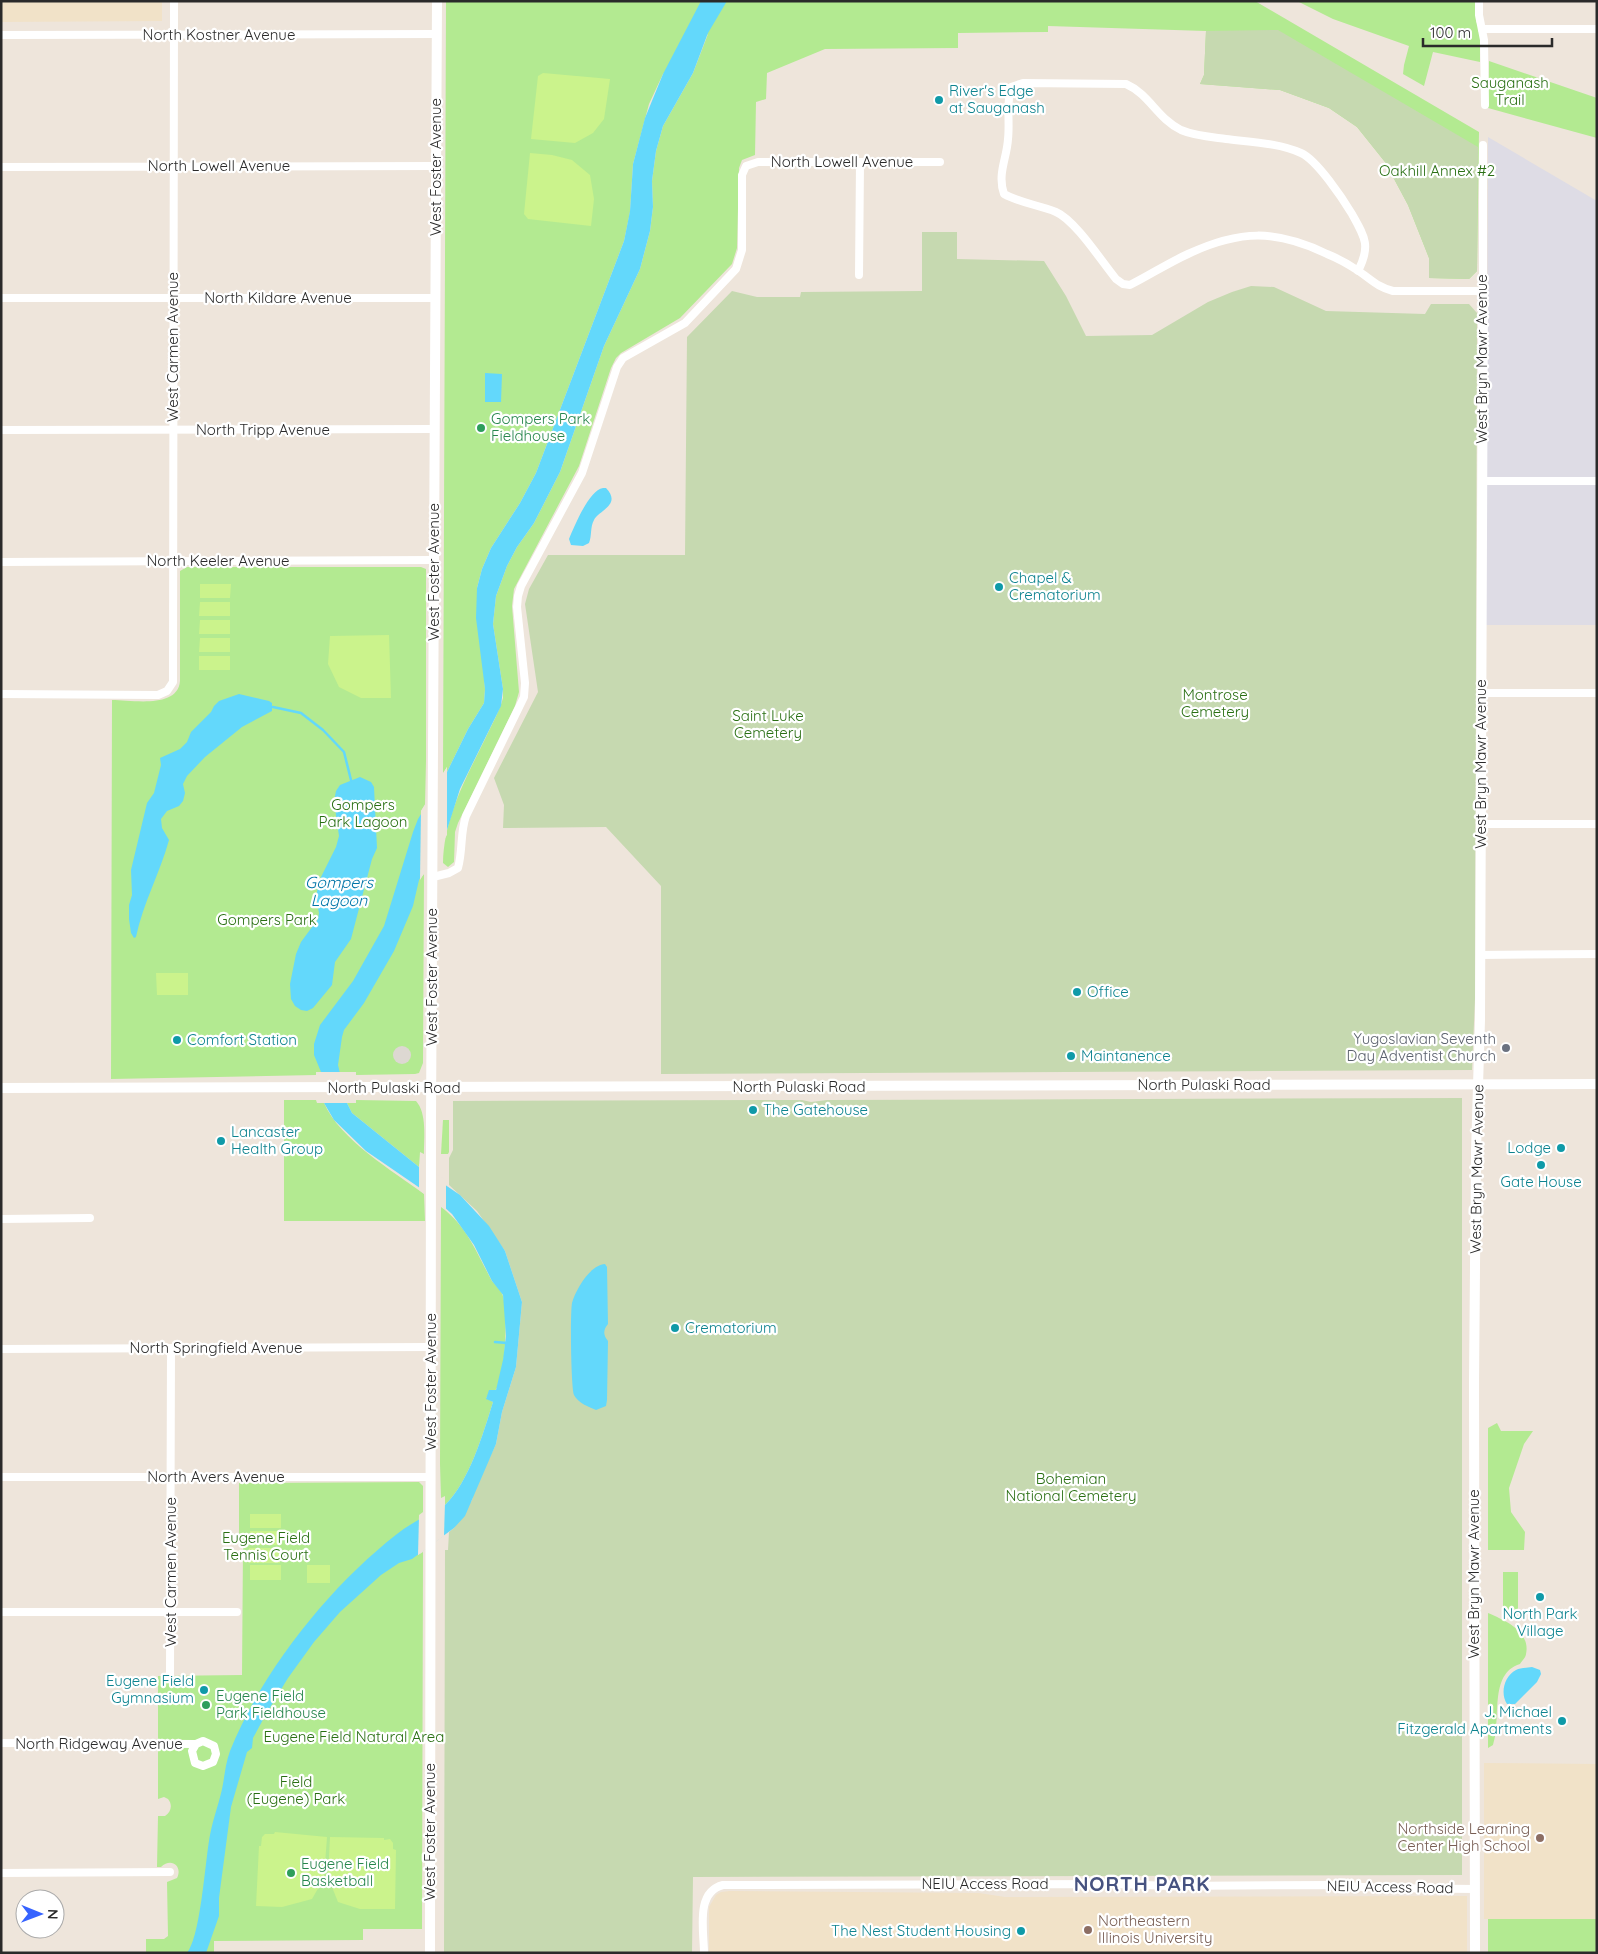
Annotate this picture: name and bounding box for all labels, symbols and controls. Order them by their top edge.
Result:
scale bar [1423,15,1552,47]
text: 100 m [1430,23,1471,42]
street label: North Kostner Avenue [143,25,295,44]
park label: Sauganash Trail [1471,73,1549,109]
place label: River's Edge at Sauganash [949,81,1045,117]
marker: River's Edge at Sauganash [933,94,945,106]
street label: West Foster Avenue [426,98,445,236]
street label: North Lowell Avenue [771,152,913,171]
street label: North Lowell Avenue [148,156,290,175]
park label: Oakhill Annex #2 [1379,161,1495,180]
street label: West Carmen Avenue [163,272,182,422]
street label: West Bryn Mawr Avenue [1472,274,1491,444]
street label: North Kildare Avenue [204,288,352,307]
place label: Gompers Park Fieldhouse [491,409,590,445]
street label: North Tripp Avenue [196,420,330,439]
marker: Gompers Park Fieldhouse [475,422,487,434]
street label: West Foster Avenue [424,503,443,641]
street label: North Keeler Avenue [146,551,290,570]
place label: Chapel & Crematorium [1009,568,1101,604]
marker: Chapel & Crematorium [993,581,1005,593]
street label: West Bryn Mawr Avenue [1471,679,1490,849]
park label: Montrose Cemetery [1181,685,1249,721]
park label: Saint Luke Cemetery [732,706,804,742]
park label: Gompers Park Lagoon [319,795,407,831]
water label: Gompers Lagoon [305,872,374,910]
street label: West Foster Avenue [422,908,441,1046]
park label: Gompers Park [217,910,317,929]
place label: Office [1087,982,1129,1001]
marker: Office [1071,986,1083,998]
place label: Yugoslavian Seventh Day Adventist Church [1347,1029,1496,1065]
place label: Comfort Station [187,1030,297,1049]
marker: Comfort Station [171,1034,183,1046]
marker: Yugoslavian Seventh Day Adventist Church [1500,1042,1512,1054]
place label: Maintanence [1081,1046,1171,1065]
marker: Maintanence [1065,1050,1077,1062]
street label: North Pulaski Road [1138,1075,1270,1094]
street label: North Pulaski Road [733,1077,865,1096]
street label: North Pulaski Road [328,1078,460,1097]
street label: West Bryn Mawr Avenue [1466,1084,1487,1254]
place label: The Gatehouse [763,1100,868,1119]
marker: The Gatehouse [747,1104,759,1116]
place label: Lancaster Health Group [231,1122,323,1158]
marker: Lancaster Health Group [215,1135,227,1147]
place label: Lodge [1507,1138,1551,1157]
marker: Lodge [1555,1142,1567,1154]
marker: Gate House [1535,1159,1547,1171]
place label: Gate House [1500,1172,1582,1191]
street label: West Foster Avenue [421,1313,440,1451]
place label: Crematorium [685,1318,777,1337]
marker: Crematorium [669,1322,681,1334]
street label: North Springfield Avenue [130,1338,302,1357]
street label: North Avers Avenue [147,1467,285,1486]
park label: Bohemian National Cemetery [1006,1469,1136,1505]
street label: West Bryn Mawr Avenue [1464,1489,1483,1659]
street label: West Carmen Avenue [161,1497,180,1647]
park label: Eugene Field Tennis Court [222,1528,310,1564]
marker: North Park Village [1534,1591,1546,1603]
place label: North Park Village [1502,1604,1578,1640]
place label: Eugene Field Gymnasium [106,1671,194,1707]
marker: Eugene Field Gymnasium [198,1684,210,1696]
place label: Eugene Field Park Fieldhouse [216,1686,326,1722]
marker: Eugene Field Park Fieldhouse [200,1699,212,1711]
place label: J. Michael Fitzgerald Apartments [1397,1702,1552,1738]
marker: J. Michael Fitzgerald Apartments [1556,1715,1568,1727]
park label: Eugene Field Natural Area [264,1727,444,1746]
street label: North Ridgeway Avenue [15,1734,183,1753]
street label: West Foster Avenue [420,1763,439,1901]
park label: Field (Eugene) Park [247,1772,345,1808]
place label: Northside Learning Center High School [1397,1819,1530,1855]
marker: Northside Learning Center High School [1534,1832,1546,1844]
place label: Eugene Field Basketball [301,1854,389,1890]
marker: Eugene Field Basketball [285,1867,297,1879]
district label: NORTH PARK [1074,1871,1210,1896]
street label: NEIU Access Road [921,1874,1049,1893]
street label: NEIU Access Road [1326,1876,1454,1897]
north arrow [15,1889,65,1939]
text: N [44,1909,62,1920]
place label: Northeastern Illinois University [1098,1911,1212,1947]
place label: The Nest Student Housing [831,1921,1011,1940]
marker: Northeastern Illinois University [1082,1924,1094,1936]
marker: The Nest Student Housing [1015,1925,1027,1937]

